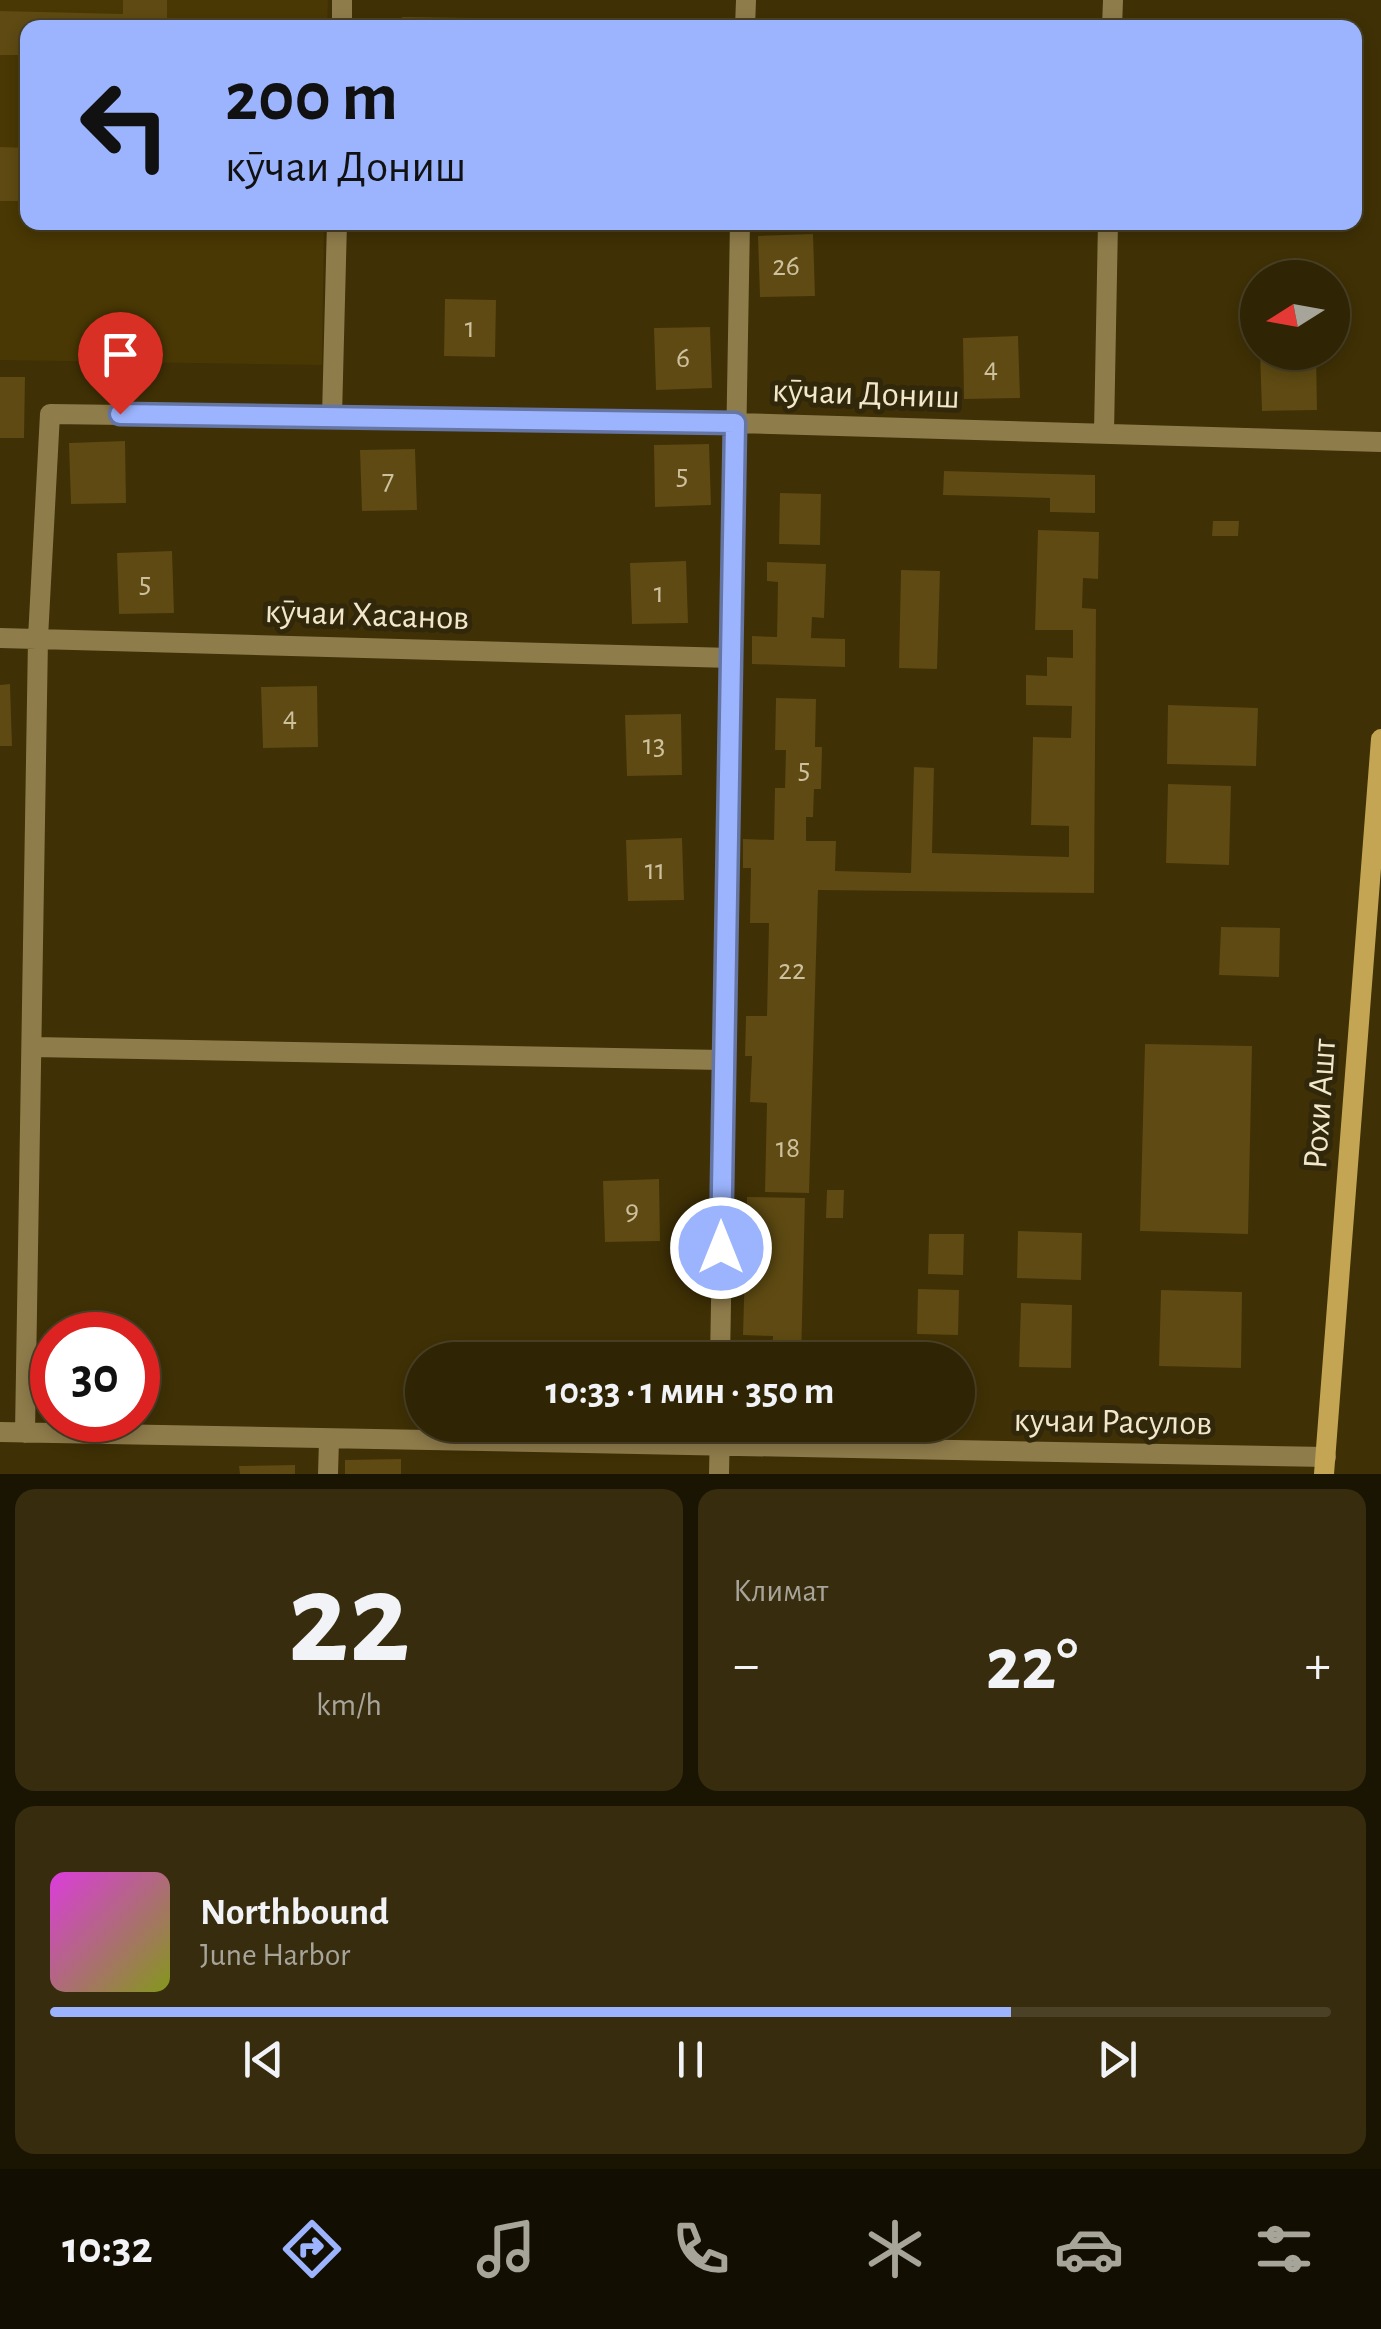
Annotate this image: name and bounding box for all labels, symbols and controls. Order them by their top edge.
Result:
icon: left [60,60,190,190]
text: 200 m [225,63,398,133]
text: кӯчаи Дониш [225,145,467,190]
house number: 26 [772,251,800,281]
north arrow [1240,260,1350,370]
map controls [1240,260,1350,370]
pin [78,312,163,415]
house number: 1 [465,313,475,343]
icon: arrive [93,327,148,382]
house number: 6 [676,343,690,373]
house number: 4 [984,353,998,383]
street label: кӯчаи Дониш [772,373,960,415]
house number: 5 [676,460,688,490]
house number: 7 [382,465,394,495]
house number: 5 [139,568,151,598]
house number: 1 [654,578,664,608]
street label: кӯчаи Хасанов [264,594,470,636]
house number: 4 [283,702,297,732]
house number: 13 [643,730,665,760]
house number: 5 [798,754,810,784]
house number: 11 [645,855,665,885]
house number: 22 [778,955,806,985]
street label: Рохи Ашт [1298,1037,1342,1170]
house number: 18 [776,1133,800,1163]
house number: 9 [625,1196,639,1226]
position arrow [669,1196,773,1300]
speed limit sign: 30 [30,1312,160,1442]
text: 10:33 · 1 мин · 350 m [545,1373,835,1411]
street label: кучаи Расулов [1013,1403,1213,1441]
text: 22 [288,1556,410,1686]
text: Климат [733,1575,828,1607]
text: 22° [986,1628,1078,1703]
text: − [733,1638,759,1693]
text: + [1305,1638,1331,1693]
text: km/h [316,1689,382,1721]
text: Northbound [200,1894,389,1932]
text: June Harbor [200,1939,350,1971]
icon: previous [236,2032,291,2087]
icon: pause [663,2032,718,2087]
icon: next [1090,2032,1145,2087]
icon: directions [277,2214,347,2284]
icon: music [471,2214,541,2284]
icon: phone [666,2214,736,2284]
icon: climate [860,2214,930,2284]
icon: car [1054,2214,1124,2284]
icon: filters [1249,2214,1319,2284]
text: 10:32 [62,2226,153,2271]

